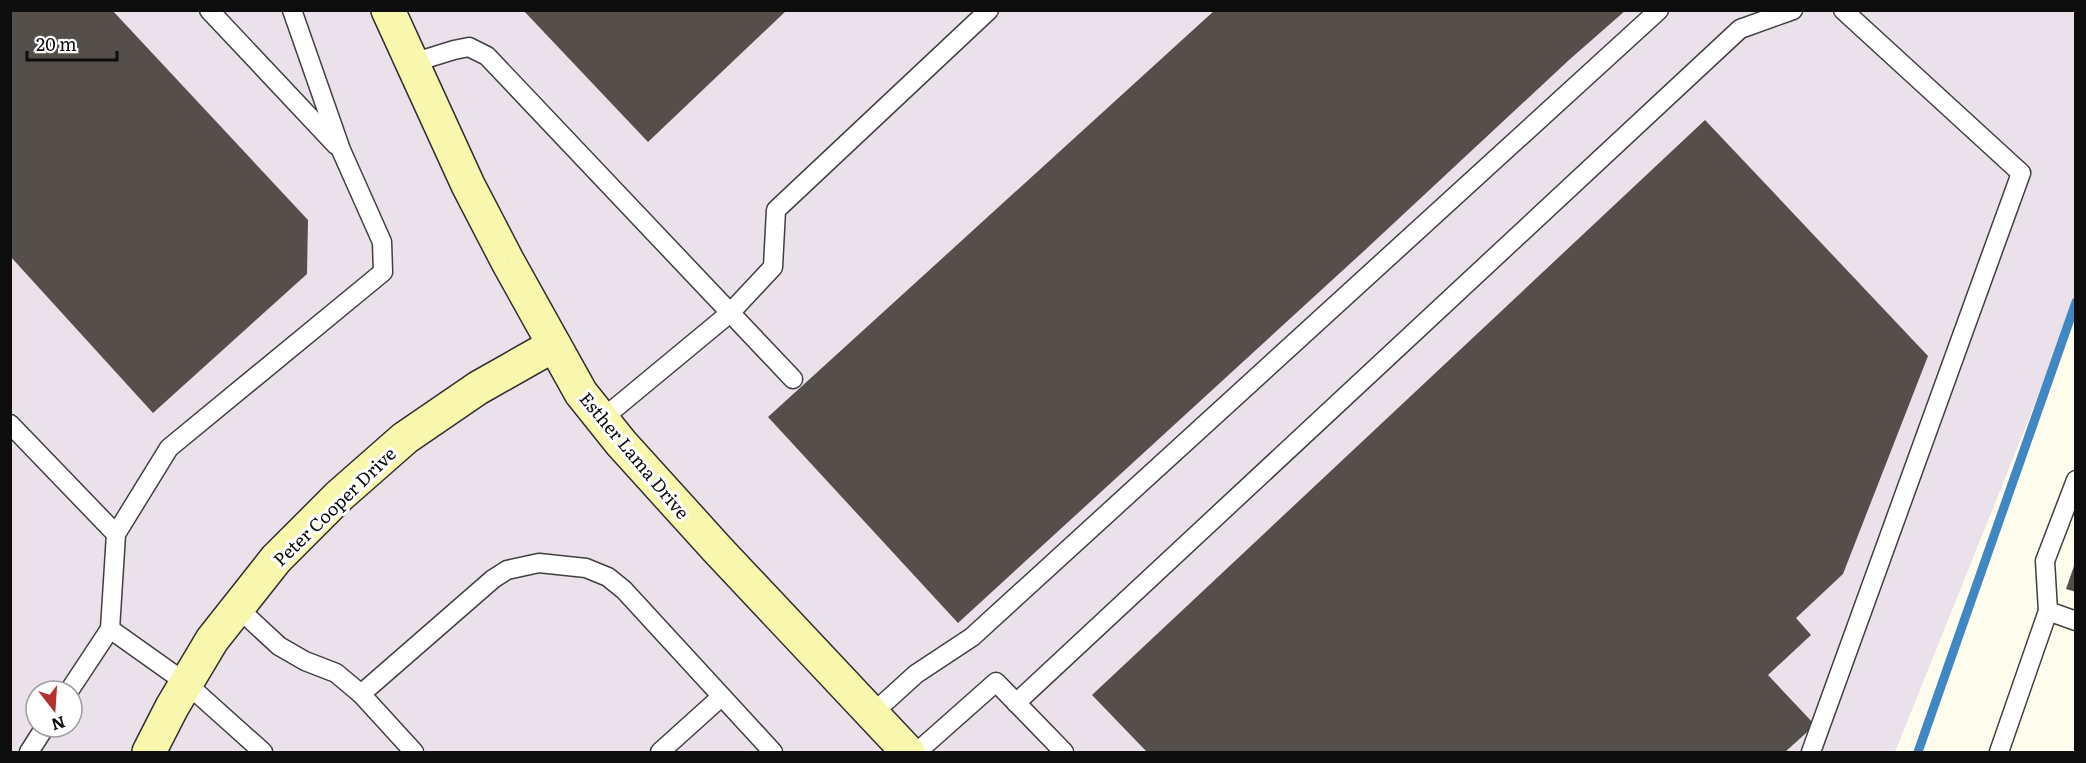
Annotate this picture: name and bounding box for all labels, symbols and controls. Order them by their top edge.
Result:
scale bar [27,24,117,62]
text: 20 m [36,30,77,57]
street label: Esther Lama Drive [574,385,696,525]
street label: Peter Cooper Drive [267,440,401,572]
north arrow [24,679,84,739]
text: N [49,711,69,738]

